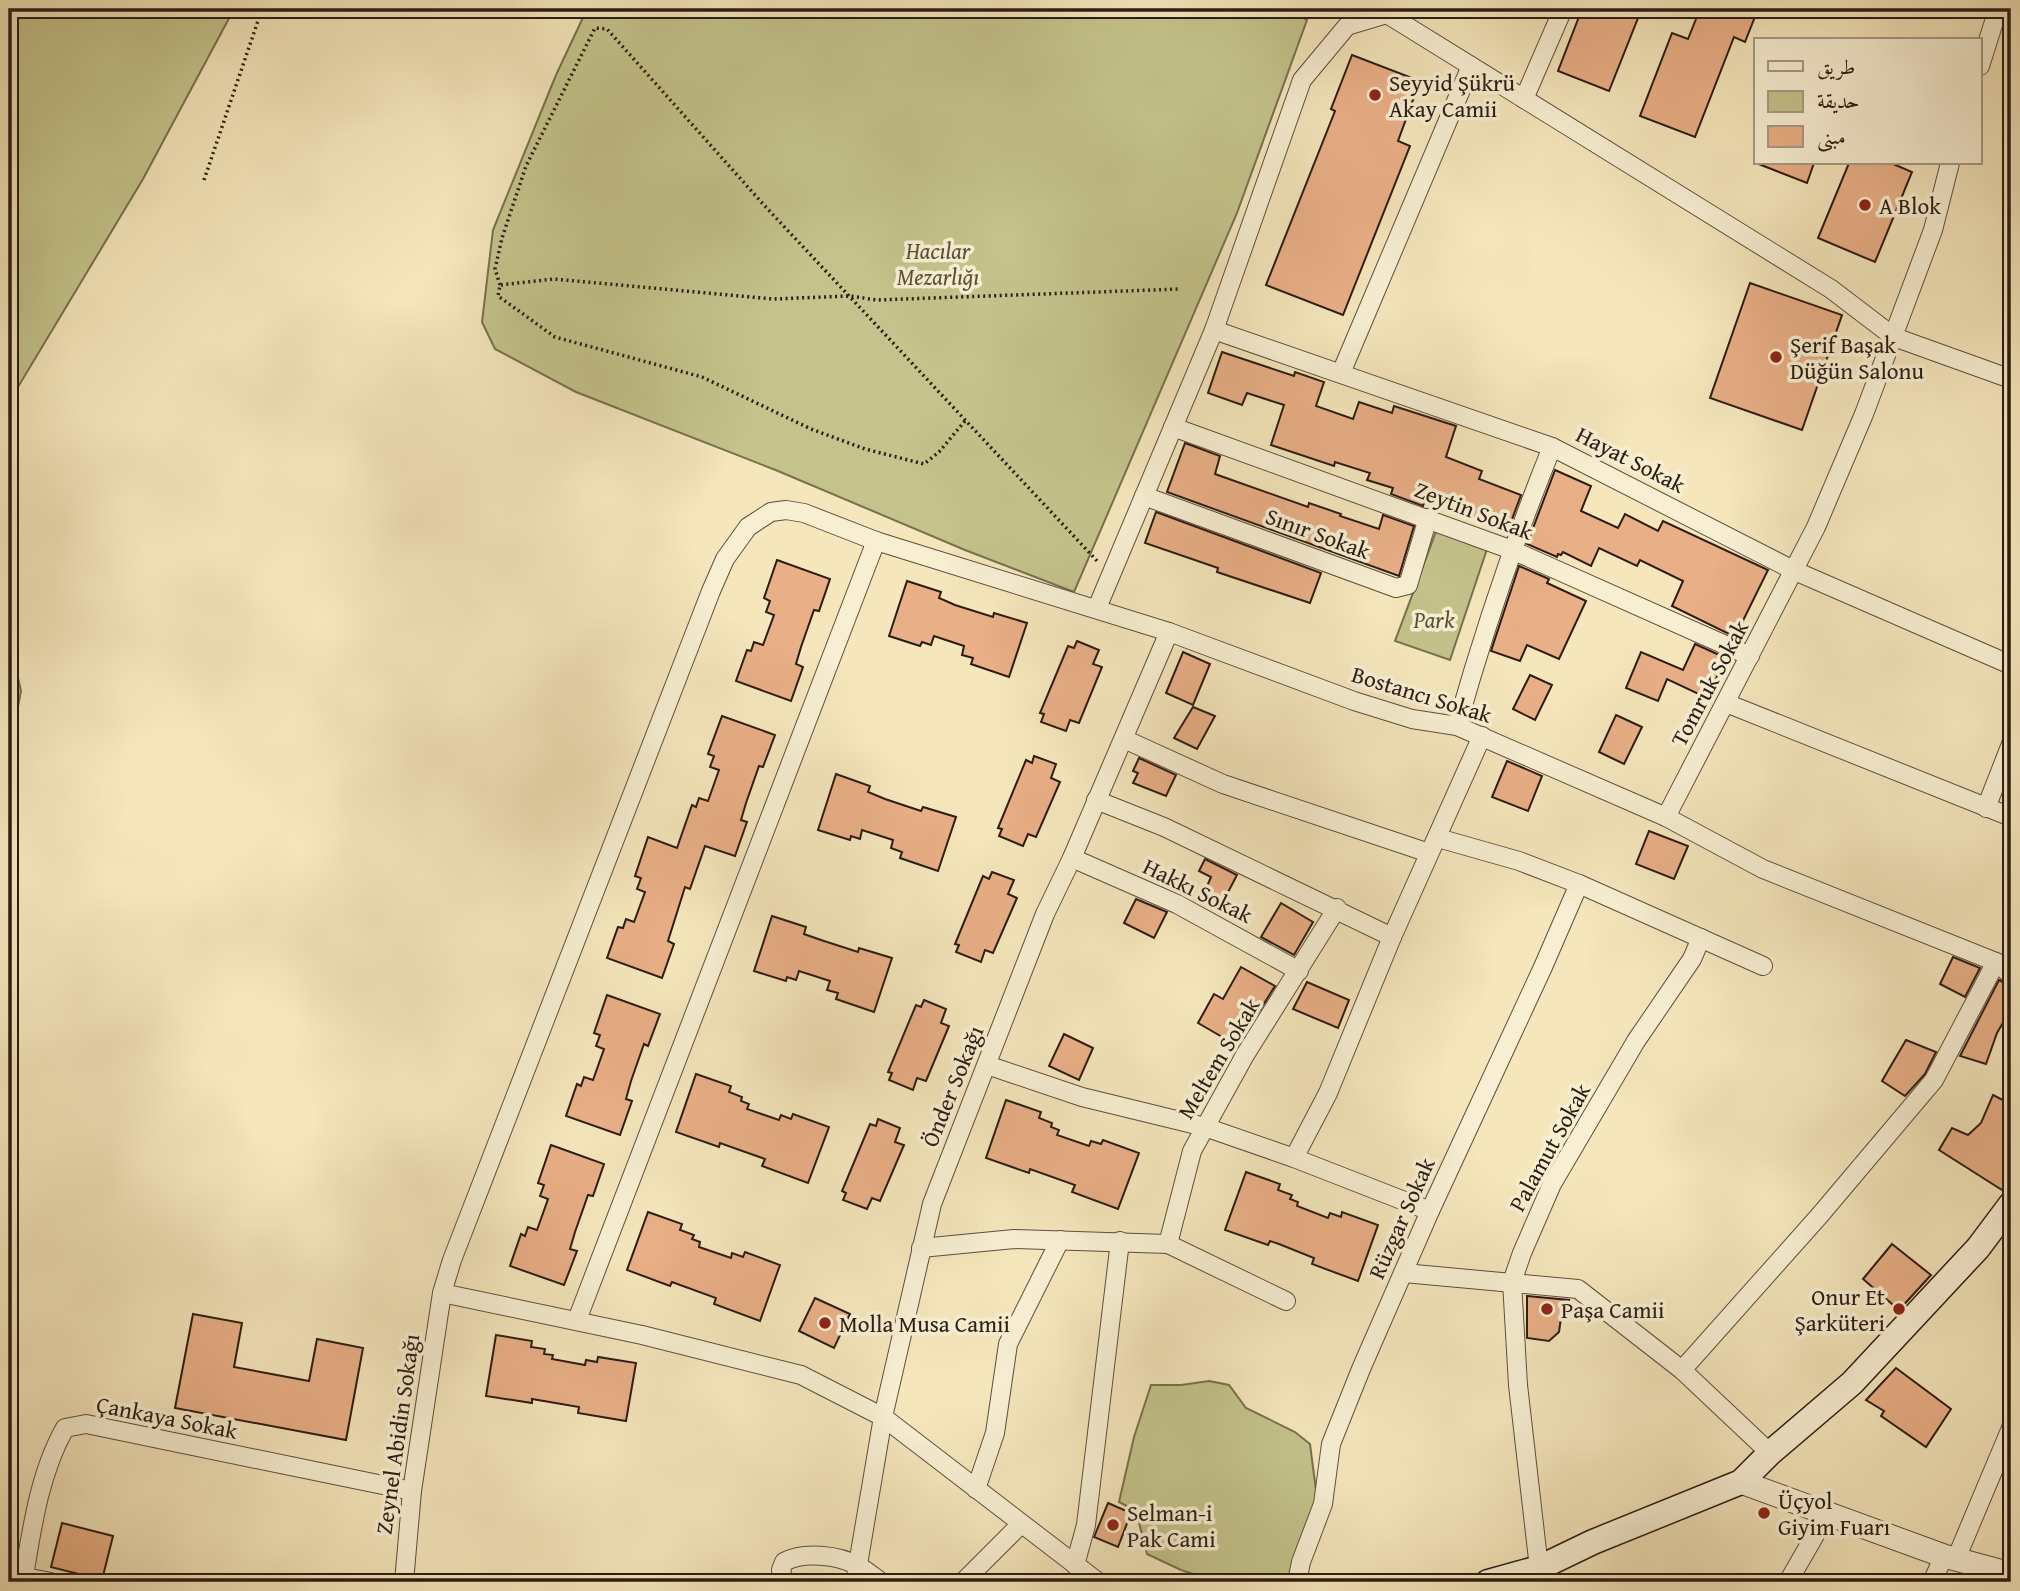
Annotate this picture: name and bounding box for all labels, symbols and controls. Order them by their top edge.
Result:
legend [1754,38,1982,164]
text: طريق [1817,51,1855,82]
place label: Seyyid Şükrü Akay Camii [1389,66,1516,125]
text: حديقة [1817,85,1860,116]
marker: Seyyid Şükrü Akay Camii [1367,87,1383,103]
text: مبنى [1817,121,1846,152]
place label: A Blok [1879,189,1941,222]
marker: A Blok [1857,197,1873,213]
park label: Hacılar Mezarlığı [897,234,979,293]
place label: Şerif Başak Düğün Salonu [1790,328,1924,387]
marker: Şerif Başak Düğün Salonu [1768,349,1784,365]
street label: Hayat Sokak [1571,417,1692,501]
street label: Zeytin Sokak [1410,472,1538,548]
street label: Sınır Sokak [1261,499,1375,567]
park label: Park [1413,603,1455,636]
street label: Tomruk Sokak [1662,614,1756,752]
street label: Bostancı Sokak [1348,657,1496,731]
street label: Hakkı Sokak [1138,849,1259,931]
street label: Meltem Sokak [1169,991,1267,1125]
street label: Önder Sokağı [913,1021,991,1151]
street label: Palamut Sokak [1500,1077,1598,1217]
street label: Rüzgar Sokak [1360,1152,1443,1284]
place label: Onur Et Şarküteri [1794,1280,1885,1339]
place label: Paşa Camii [1561,1293,1664,1326]
marker: Paşa Camii [1539,1301,1555,1317]
marker: Onur Et Şarküteri [1891,1301,1907,1317]
place label: Molla Musa Camii [839,1307,1010,1340]
marker: Molla Musa Camii [817,1315,833,1331]
street label: Zeynel Abidin Sokağı [367,1332,427,1536]
street label: Çankaya Sokak [94,1387,241,1447]
place label: Üçyol Giyim Fuarı [1778,1484,1890,1543]
place label: Selman-i Pak Cami [1127,1496,1216,1555]
marker: Üçyol Giyim Fuarı [1756,1505,1772,1521]
marker: Selman-i Pak Cami [1105,1517,1121,1533]

